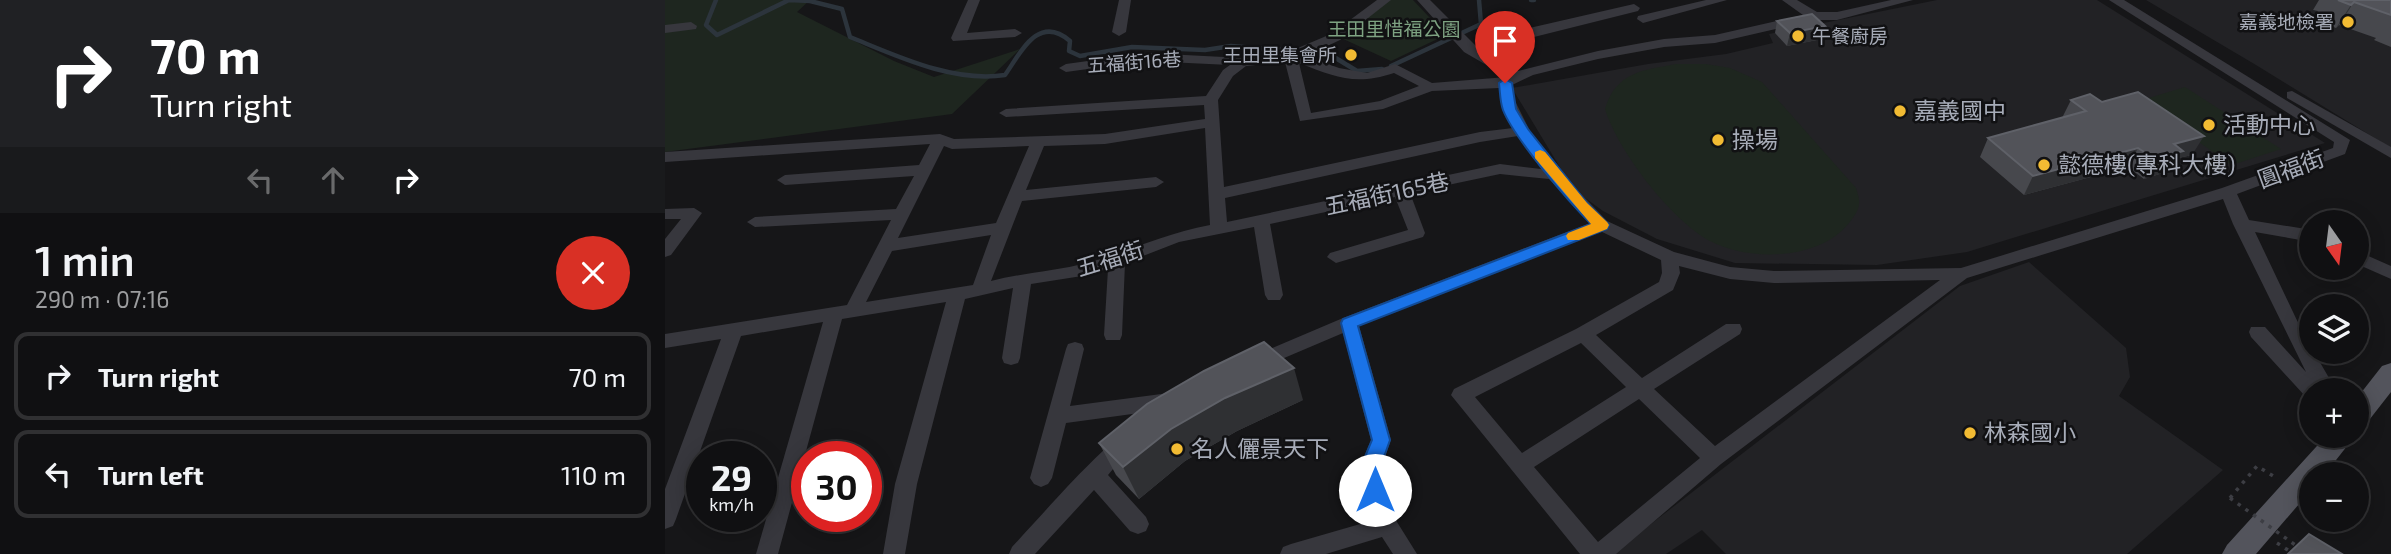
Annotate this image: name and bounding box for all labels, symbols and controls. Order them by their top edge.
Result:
place label: 嘉義地檢署 [2239,10,2334,33]
pin [1475,11,1535,83]
marker: 嘉義地檢署 [2340,14,2356,30]
park label: 王田里惜福公園 [1327,17,1461,40]
icon: arrive [1486,22,1524,60]
place label: 午餐廚房 [1812,24,1888,47]
text: 70 m [150,25,261,84]
icon: right [35,28,126,119]
marker: 午餐廚房 [1790,28,1806,44]
place label: 王田里集會所 [1223,43,1337,66]
street label: 五福街16巷 [1086,47,1182,76]
marker: 王田里集會所 [1343,47,1359,63]
text: Turn right [150,85,292,123]
place label: 嘉義國中 [1914,96,2006,124]
marker: 嘉義國中 [1892,103,1908,119]
place label: 活動中心 [2223,110,2315,138]
marker: 活動中心 [2201,117,2217,133]
place label: 操場 [1732,125,1778,153]
marker: 操場 [1710,132,1726,148]
street label: 圓福街 [2253,143,2328,193]
place label: 懿德樓(專科大樓) [2058,150,2236,178]
marker: 懿德樓(專科大樓) [2036,157,2052,173]
icon: left [241,161,279,199]
icon: ahead [314,161,352,199]
icon: right [387,161,425,199]
street label: 五福街165巷 [1322,166,1452,220]
north arrow [2299,210,2369,280]
map controls [2299,210,2369,532]
text: 1 min [35,234,135,284]
street label: 五福街 [1073,235,1147,282]
button: close [556,236,630,310]
text: 290 m · 07:16 [35,285,169,313]
button: layers [2299,294,2369,364]
icon: right [39,357,77,395]
text: Turn right [98,361,219,392]
text: 70 m [568,361,626,392]
button: + [2299,378,2369,448]
place label: 林森國小 [1984,418,2076,446]
marker: 林森國小 [1962,425,1978,441]
place label: 名人儷景天下 [1191,434,1329,462]
speed limit sign: 30 [791,441,882,532]
marker: 名人儷景天下 [1169,441,1185,457]
position arrow [1338,453,1412,527]
icon: left [39,455,77,493]
text: 29 [711,456,752,498]
text: Turn left [98,459,204,490]
text: 110 m [561,459,626,490]
button: − [2299,462,2369,532]
text: km/h [709,493,754,515]

